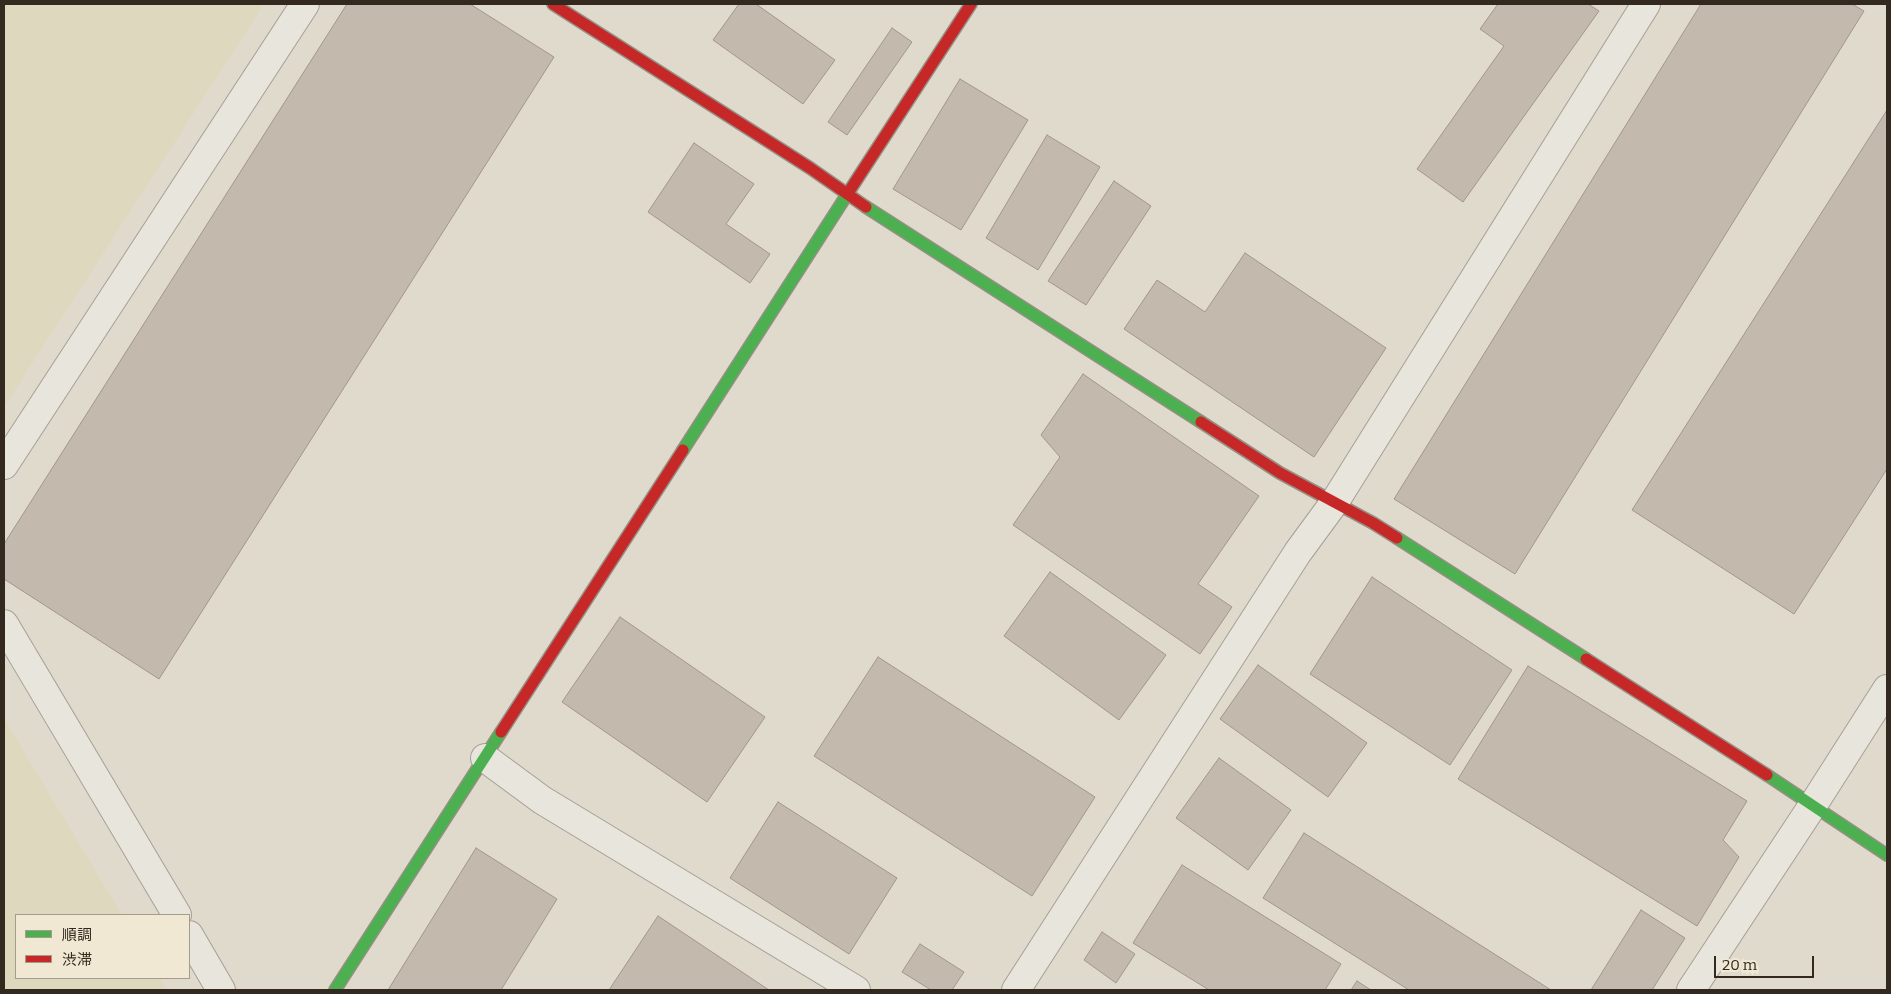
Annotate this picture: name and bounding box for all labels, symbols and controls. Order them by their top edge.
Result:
legend [15,914,190,979]
text: 順調 [62,926,92,944]
scale bar [1716,946,1816,978]
text: 渋滞 [62,951,92,969]
text: 20 m [1722,956,1757,974]

